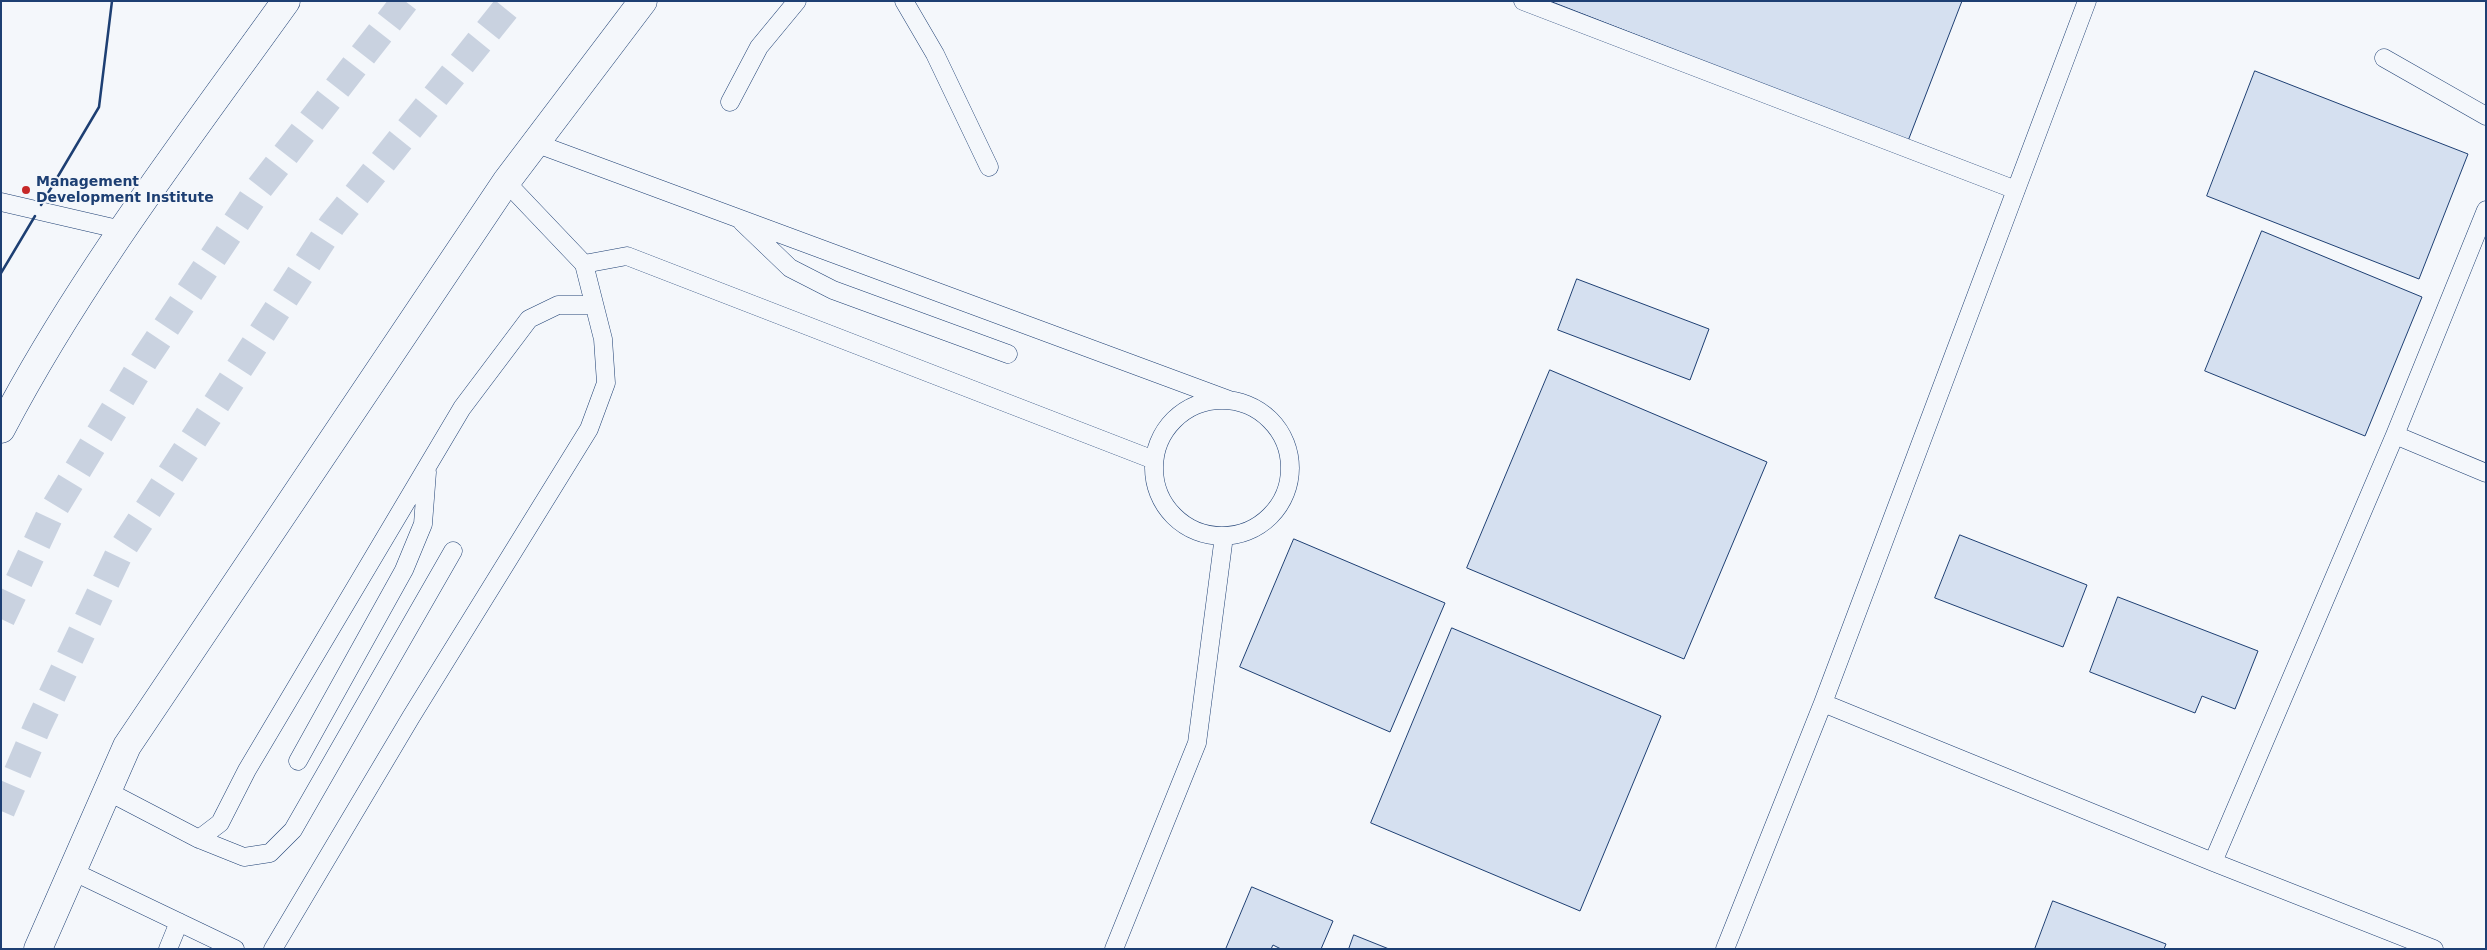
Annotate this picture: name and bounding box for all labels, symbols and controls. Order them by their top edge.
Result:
place label: Management Development Institute [36,174,214,206]
marker: Management Development Institute [20,184,32,196]

